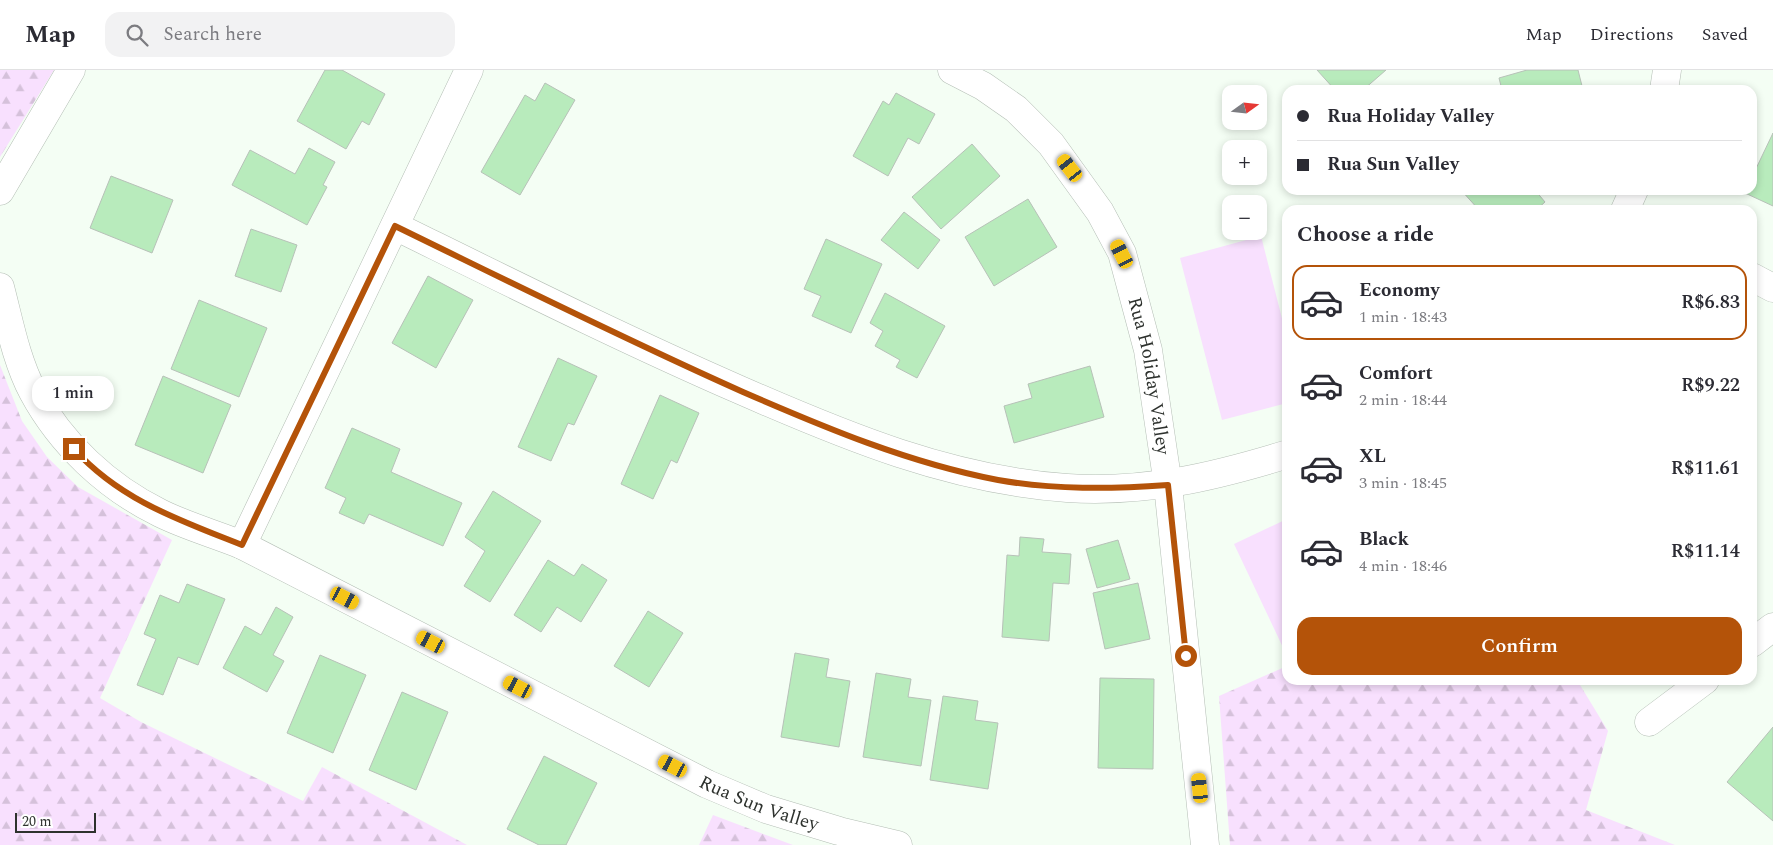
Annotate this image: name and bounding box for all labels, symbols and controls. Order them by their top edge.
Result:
search box [105,12,455,57]
text: Map [25,17,75,53]
text: Search here [163,20,262,49]
icon: search [123,21,151,49]
text: Map [1526,21,1562,48]
text: Directions [1590,21,1674,48]
text: Saved [1702,21,1748,48]
north arrow [1222,85,1268,130]
map controls [1222,85,1267,240]
text: Rua Holiday Valley [1327,102,1494,131]
button: + [1222,140,1267,185]
text: Rua Sun Valley [1327,150,1459,179]
car [1054,152,1085,184]
button: − [1222,195,1267,240]
text: Choose a ride [1297,218,1434,251]
car [1108,237,1135,271]
text: Economy [1359,276,1440,305]
icon: car [1299,280,1344,325]
text: R$6.83 [1681,288,1740,317]
street label: Rua Holiday Valley [1120,294,1178,458]
text: 1 min · 18:43 [1359,305,1447,329]
text: Comfort [1359,359,1433,388]
icon: car [1299,363,1344,408]
text: R$9.22 [1681,371,1740,400]
callout: 1 min [33,376,115,412]
text: 1 min [52,381,94,405]
text: 2 min · 18:44 [1359,388,1447,412]
route end [63,438,85,460]
text: XL [1359,442,1386,471]
icon: car [1299,446,1344,491]
text: R$11.61 [1671,454,1740,483]
text: 3 min · 18:45 [1359,471,1447,495]
text: Black [1359,525,1409,554]
icon: car [1299,529,1344,574]
text: R$11.14 [1671,537,1740,566]
text: 4 min · 18:46 [1359,554,1447,578]
car [328,585,361,611]
button: Confirm [1297,617,1742,675]
car [414,629,447,655]
route start [1175,645,1197,667]
car [501,674,534,700]
car [656,753,689,779]
street label: Rua Sun Valley [694,768,823,839]
car [1190,772,1209,804]
scale bar [15,810,96,833]
text: 20 m [22,811,52,832]

